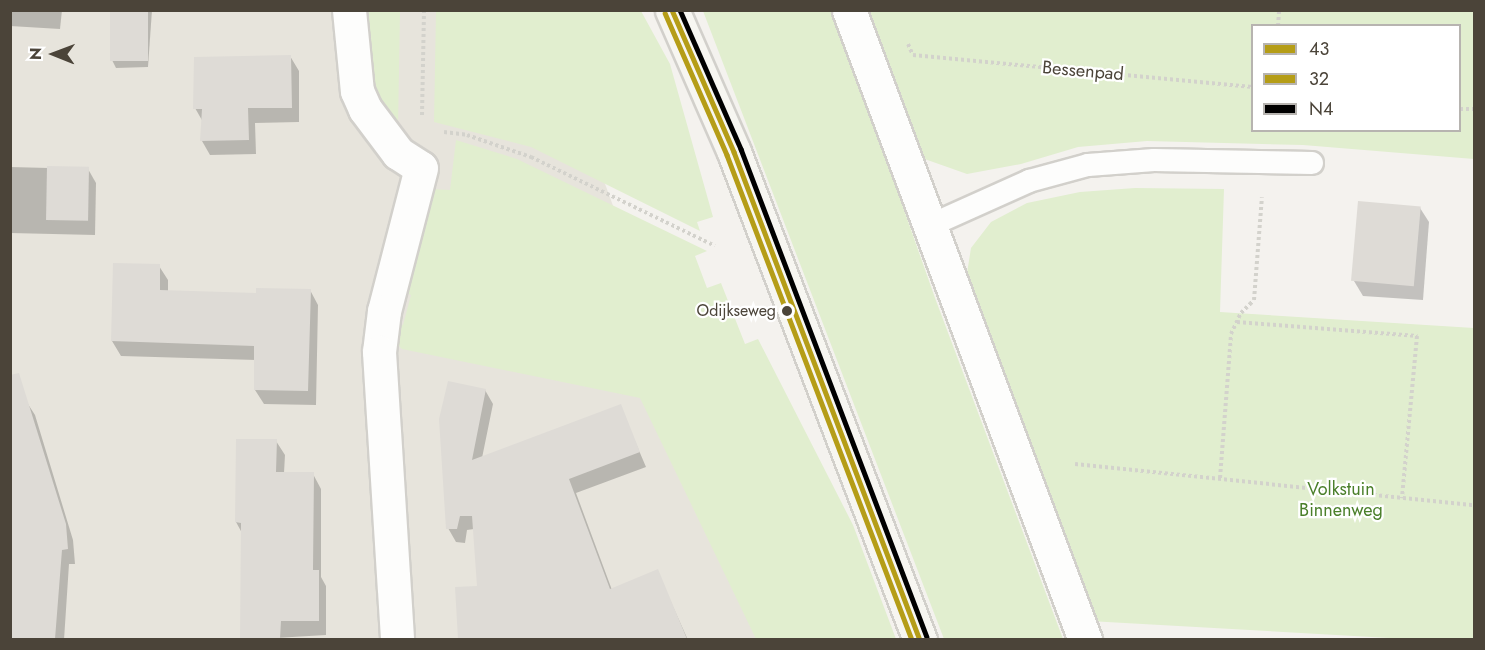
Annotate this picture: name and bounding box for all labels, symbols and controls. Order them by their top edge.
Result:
north arrow [24,24,84,84]
legend [1251,24,1461,132]
text: 43 [1309,36,1329,62]
text: N [24,47,47,60]
street label: Bessenpad [1041,57,1125,85]
text: 32 [1309,66,1329,92]
text: N4 [1309,96,1333,122]
place label: Odijkseweg [697,301,776,321]
marker: Odijkseweg [781,305,793,317]
park label: Volkstuin Binnenweg [1299,479,1383,522]

